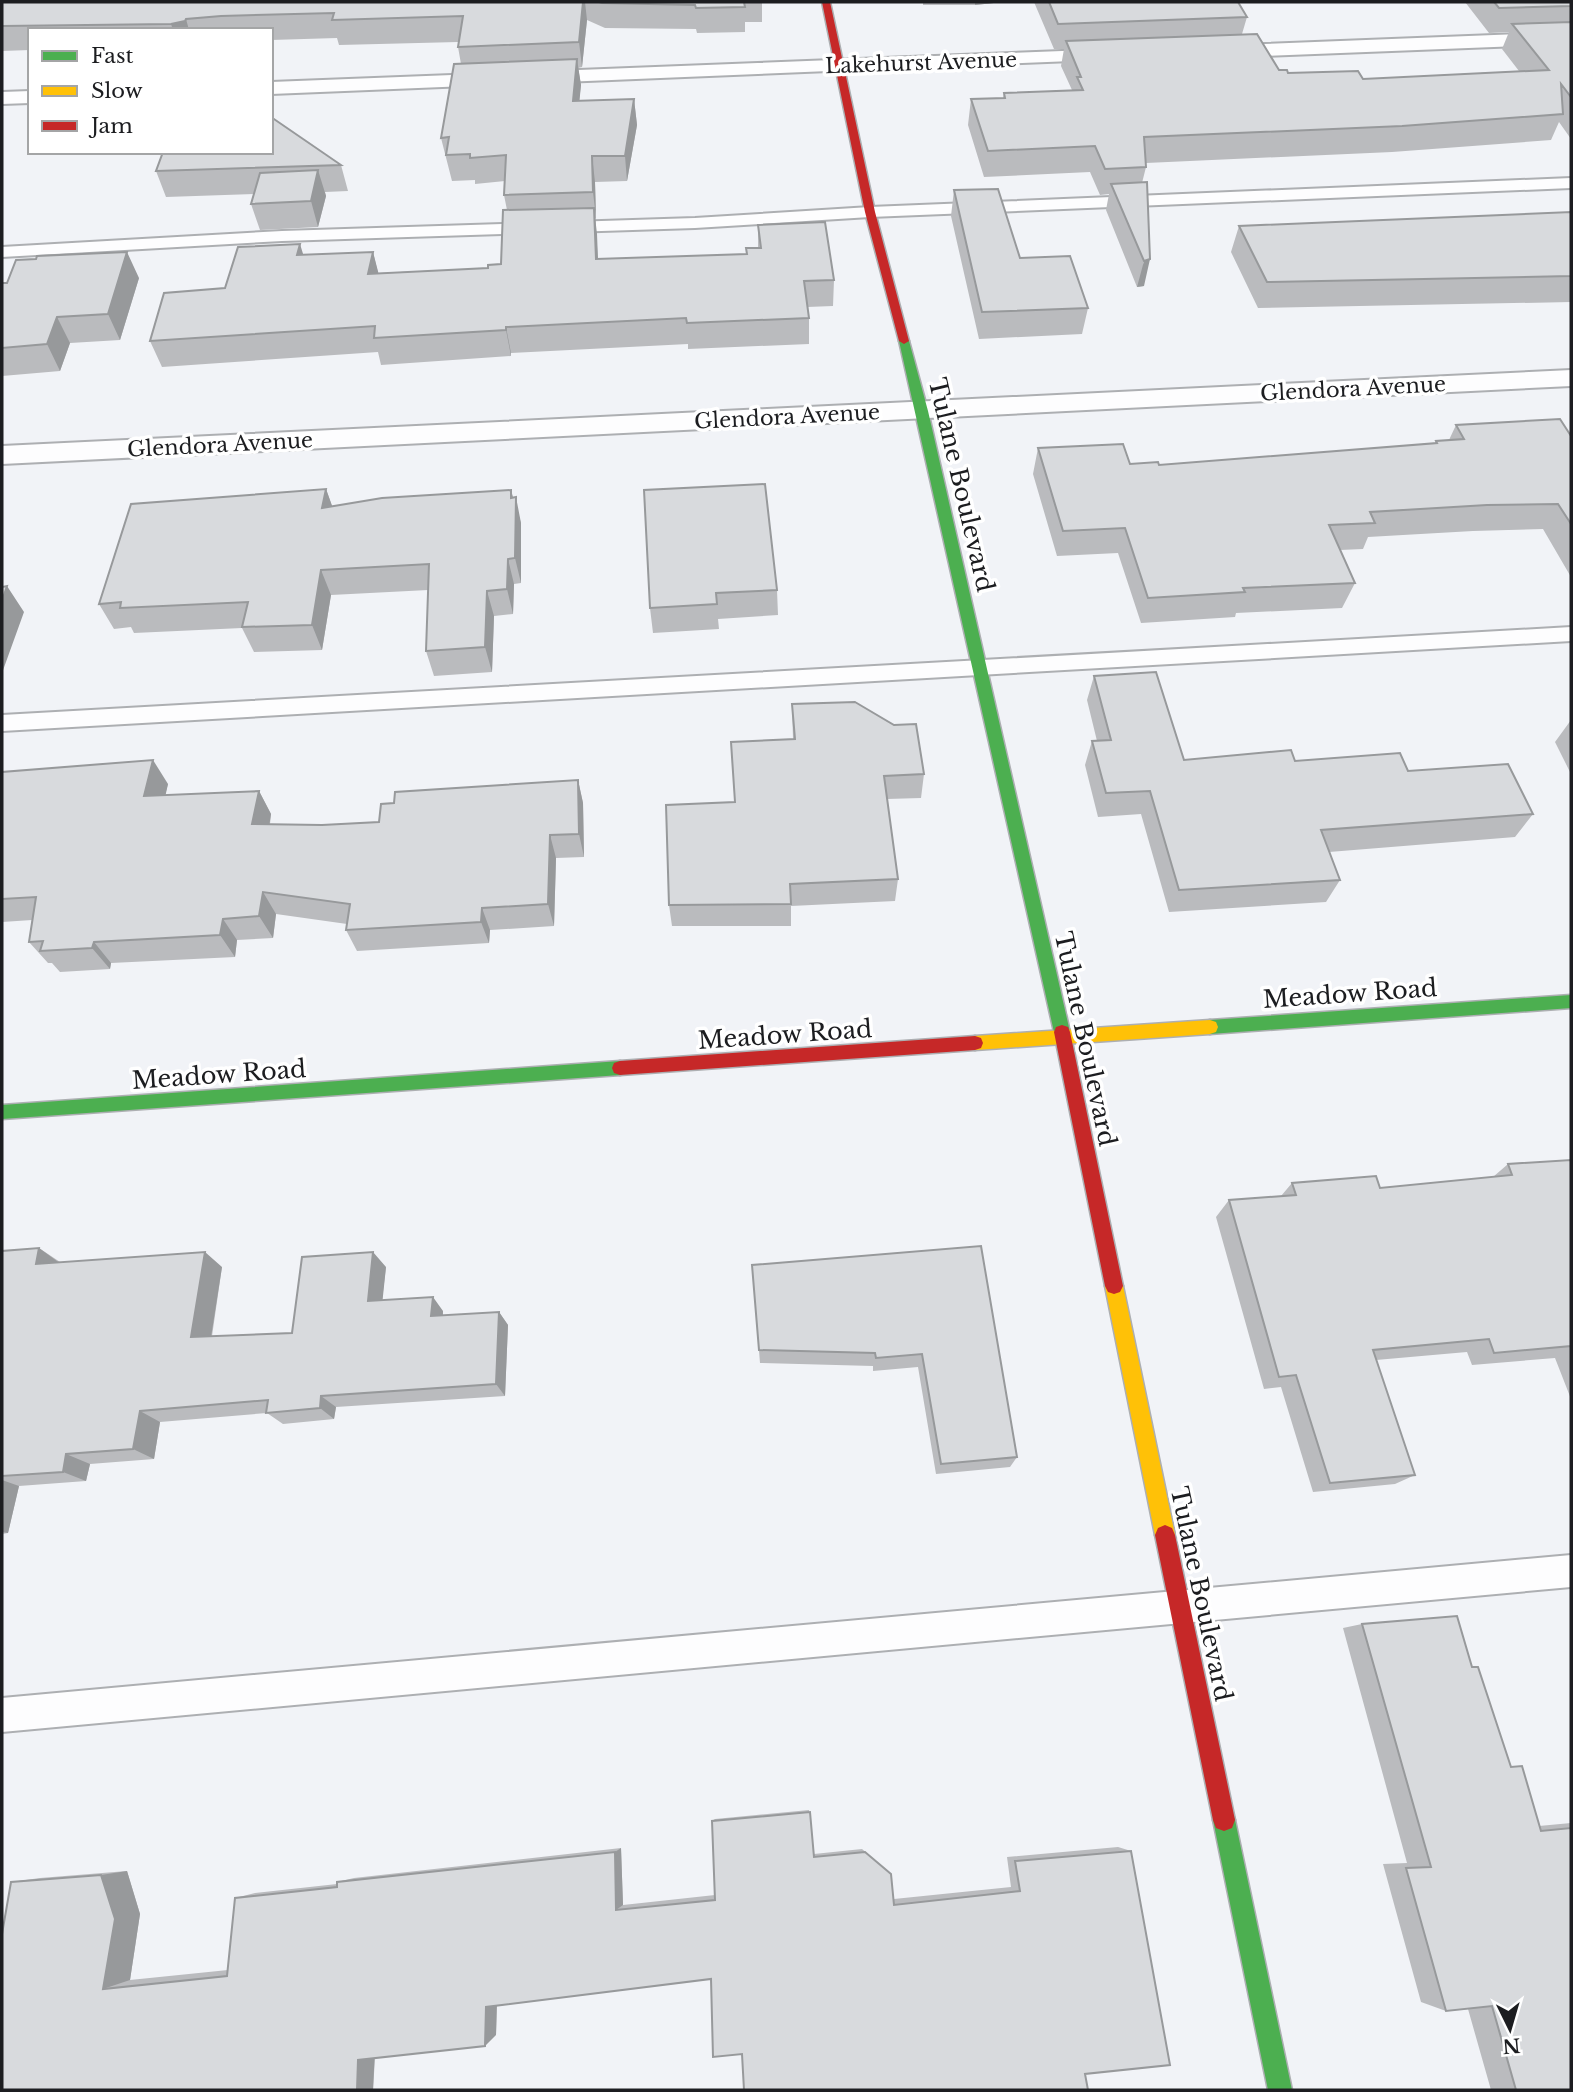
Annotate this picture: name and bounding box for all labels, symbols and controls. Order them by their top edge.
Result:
legend [28,28,273,154]
text: Fast [91,43,133,69]
street label: Lakehurst Avenue [824,47,1018,79]
text: Slow [91,78,143,104]
text: Jam [88,113,133,139]
street label: Glendora Avenue [1259,371,1447,407]
street label: Tulane Boulevard [923,375,1000,595]
street label: Glendora Avenue [693,399,881,435]
street label: Glendora Avenue [126,427,314,463]
street label: Tulane Boulevard [1049,929,1122,1149]
street label: Meadow Road [1262,973,1438,1014]
street label: Meadow Road [697,1014,873,1055]
street label: Meadow Road [131,1054,307,1095]
street label: Tulane Boulevard [1165,1484,1238,1704]
north arrow [1475,1994,1545,2064]
text: N [1501,2033,1521,2058]

